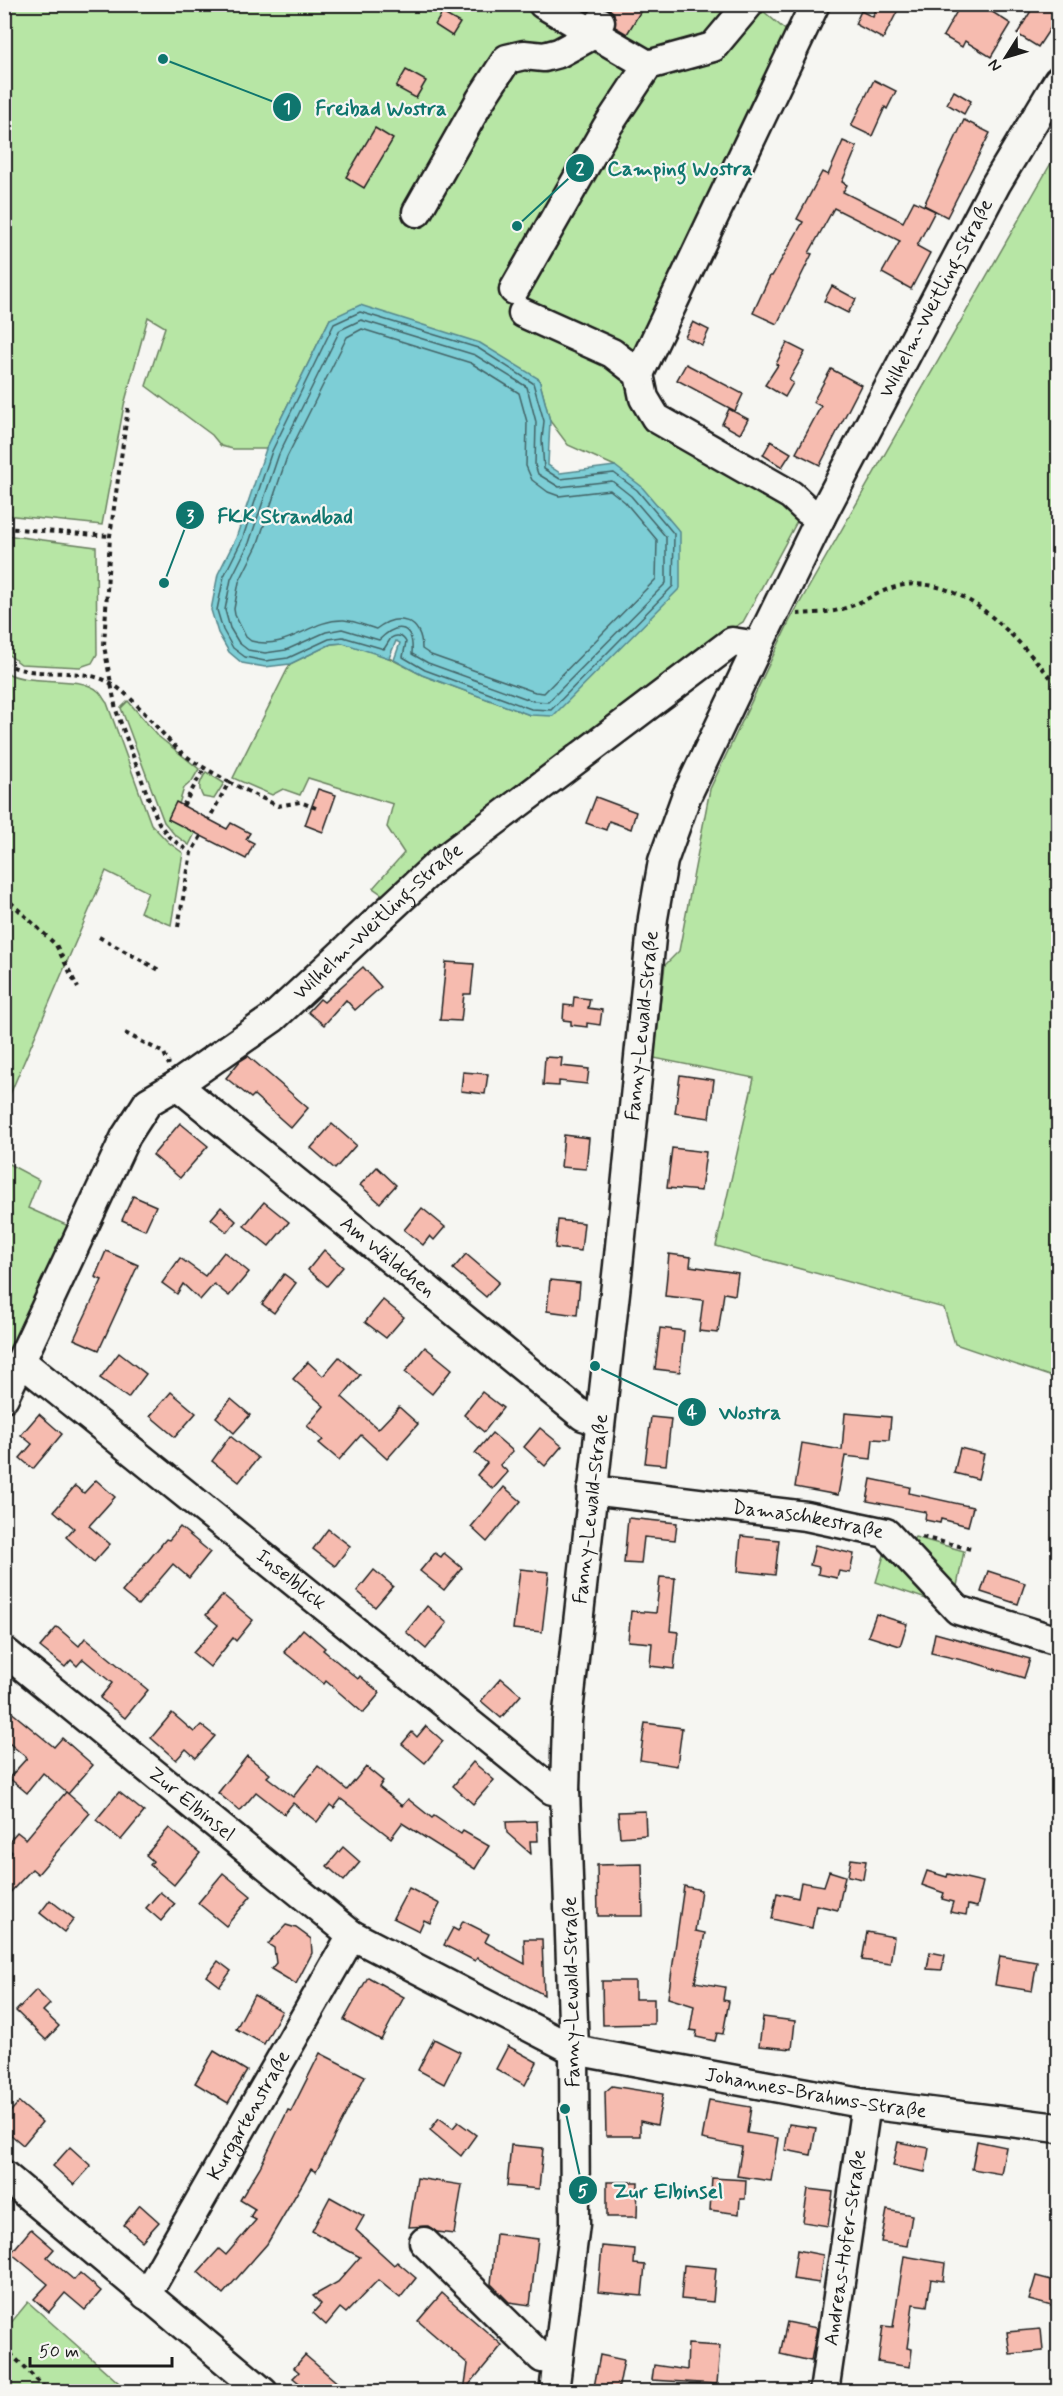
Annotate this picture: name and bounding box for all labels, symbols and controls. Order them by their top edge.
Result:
north arrow [976,27,1036,87]
text: N [984,55,1007,76]
callout: Freibad Wostra [272,88,459,127]
text: Freibad Wostra [315,95,447,123]
text: 1 [283,96,291,120]
callout: Camping Wostra [565,148,766,187]
text: Camping Wostra [607,155,753,185]
text: 2 [576,157,585,181]
street label: Wilhelm-Weitling-Straße [873,194,1000,403]
callout: FKK Strandbad [175,496,365,535]
text: FKK Strandbad [217,503,353,531]
text: 3 [186,505,195,529]
street label: Wilhelm-Weitling-Straße [287,836,468,1006]
street label: Fanny-Lewald-Straße [619,929,665,1122]
street label: Am Wäldchen [334,1210,441,1304]
callout: Wostra [677,1392,793,1431]
text: Wostra [718,1399,781,1427]
text: 4 [687,1401,698,1425]
street label: Fanny-Lewald-Straße [567,1412,615,1605]
street label: Damaschkestraße [731,1494,886,1546]
street label: Inselblick [250,1543,332,1616]
street label: Zur Elbinsel [142,1760,241,1848]
street label: Fanny-Lewald-Straße [557,1896,587,2088]
street label: Kurgartenstraße [201,2045,297,2185]
street label: Johannes-Brahms-Straße [703,2061,928,2125]
street label: Andreas-Hofer-Straße [817,2147,873,2348]
callout: Zur Elbinsel [568,2171,738,2210]
text: Zur Elbinsel [613,2178,723,2206]
text: 5 [578,2180,589,2204]
scale bar [30,2330,172,2368]
text: 50 m [39,2340,79,2364]

